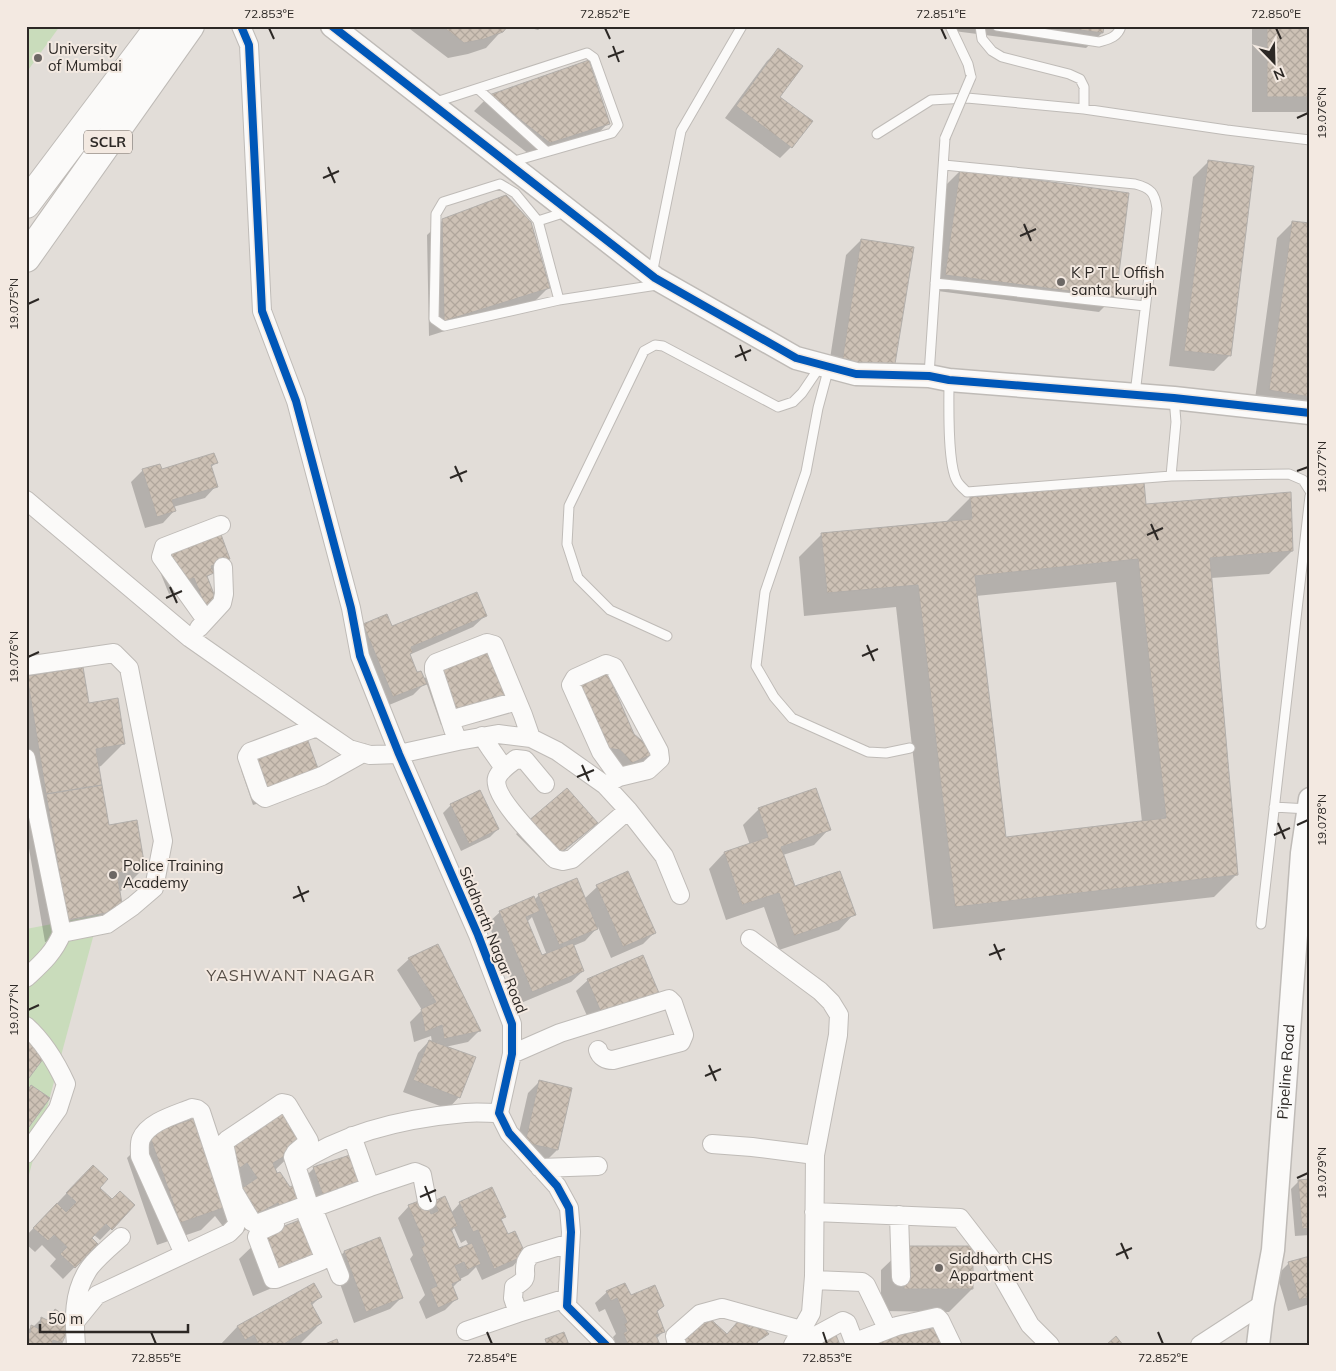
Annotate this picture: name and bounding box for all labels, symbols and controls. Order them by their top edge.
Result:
text: 72.853°E [244,6,294,21]
text: 72.852°E [580,6,630,21]
text: 72.851°E [916,6,966,21]
text: 72.850°E [1251,6,1301,21]
north arrow [1248,38,1298,88]
place label: University of Mumbai [48,39,122,75]
marker: University of Mumbai [32,52,44,64]
text: N [1271,64,1287,84]
text: 19.076°N [1314,87,1329,139]
road number: SCLR [84,130,132,154]
place label: K P T L Offish santa kurujh [1071,263,1164,299]
marker: K P T L Offish santa kurujh [1055,276,1067,288]
text: 19.075°N [6,278,21,330]
text: 19.077°N [1314,441,1329,493]
text: 19.076°N [6,631,21,683]
text: 19.078°N [1314,794,1329,846]
place label: Police Training Academy [123,856,224,892]
street label: Siddharth Nagar Road [455,864,532,1016]
marker: Police Training Academy [107,869,119,881]
district label: YASHWANT NAGAR [205,965,376,985]
text: 19.077°N [6,984,21,1036]
street label: Pipeline Road [1273,1023,1298,1120]
text: 19.079°N [1314,1147,1329,1199]
place label: Siddharth CHS Appartment [949,1249,1053,1285]
marker: Siddharth CHS Appartment [933,1262,945,1274]
scale bar [40,1301,188,1333]
text: 50 m [48,1309,83,1328]
text: 72.855°E [131,1350,181,1365]
text: 72.854°E [467,1350,517,1365]
text: 72.853°E [802,1350,852,1365]
text: 72.852°E [1138,1350,1188,1365]

